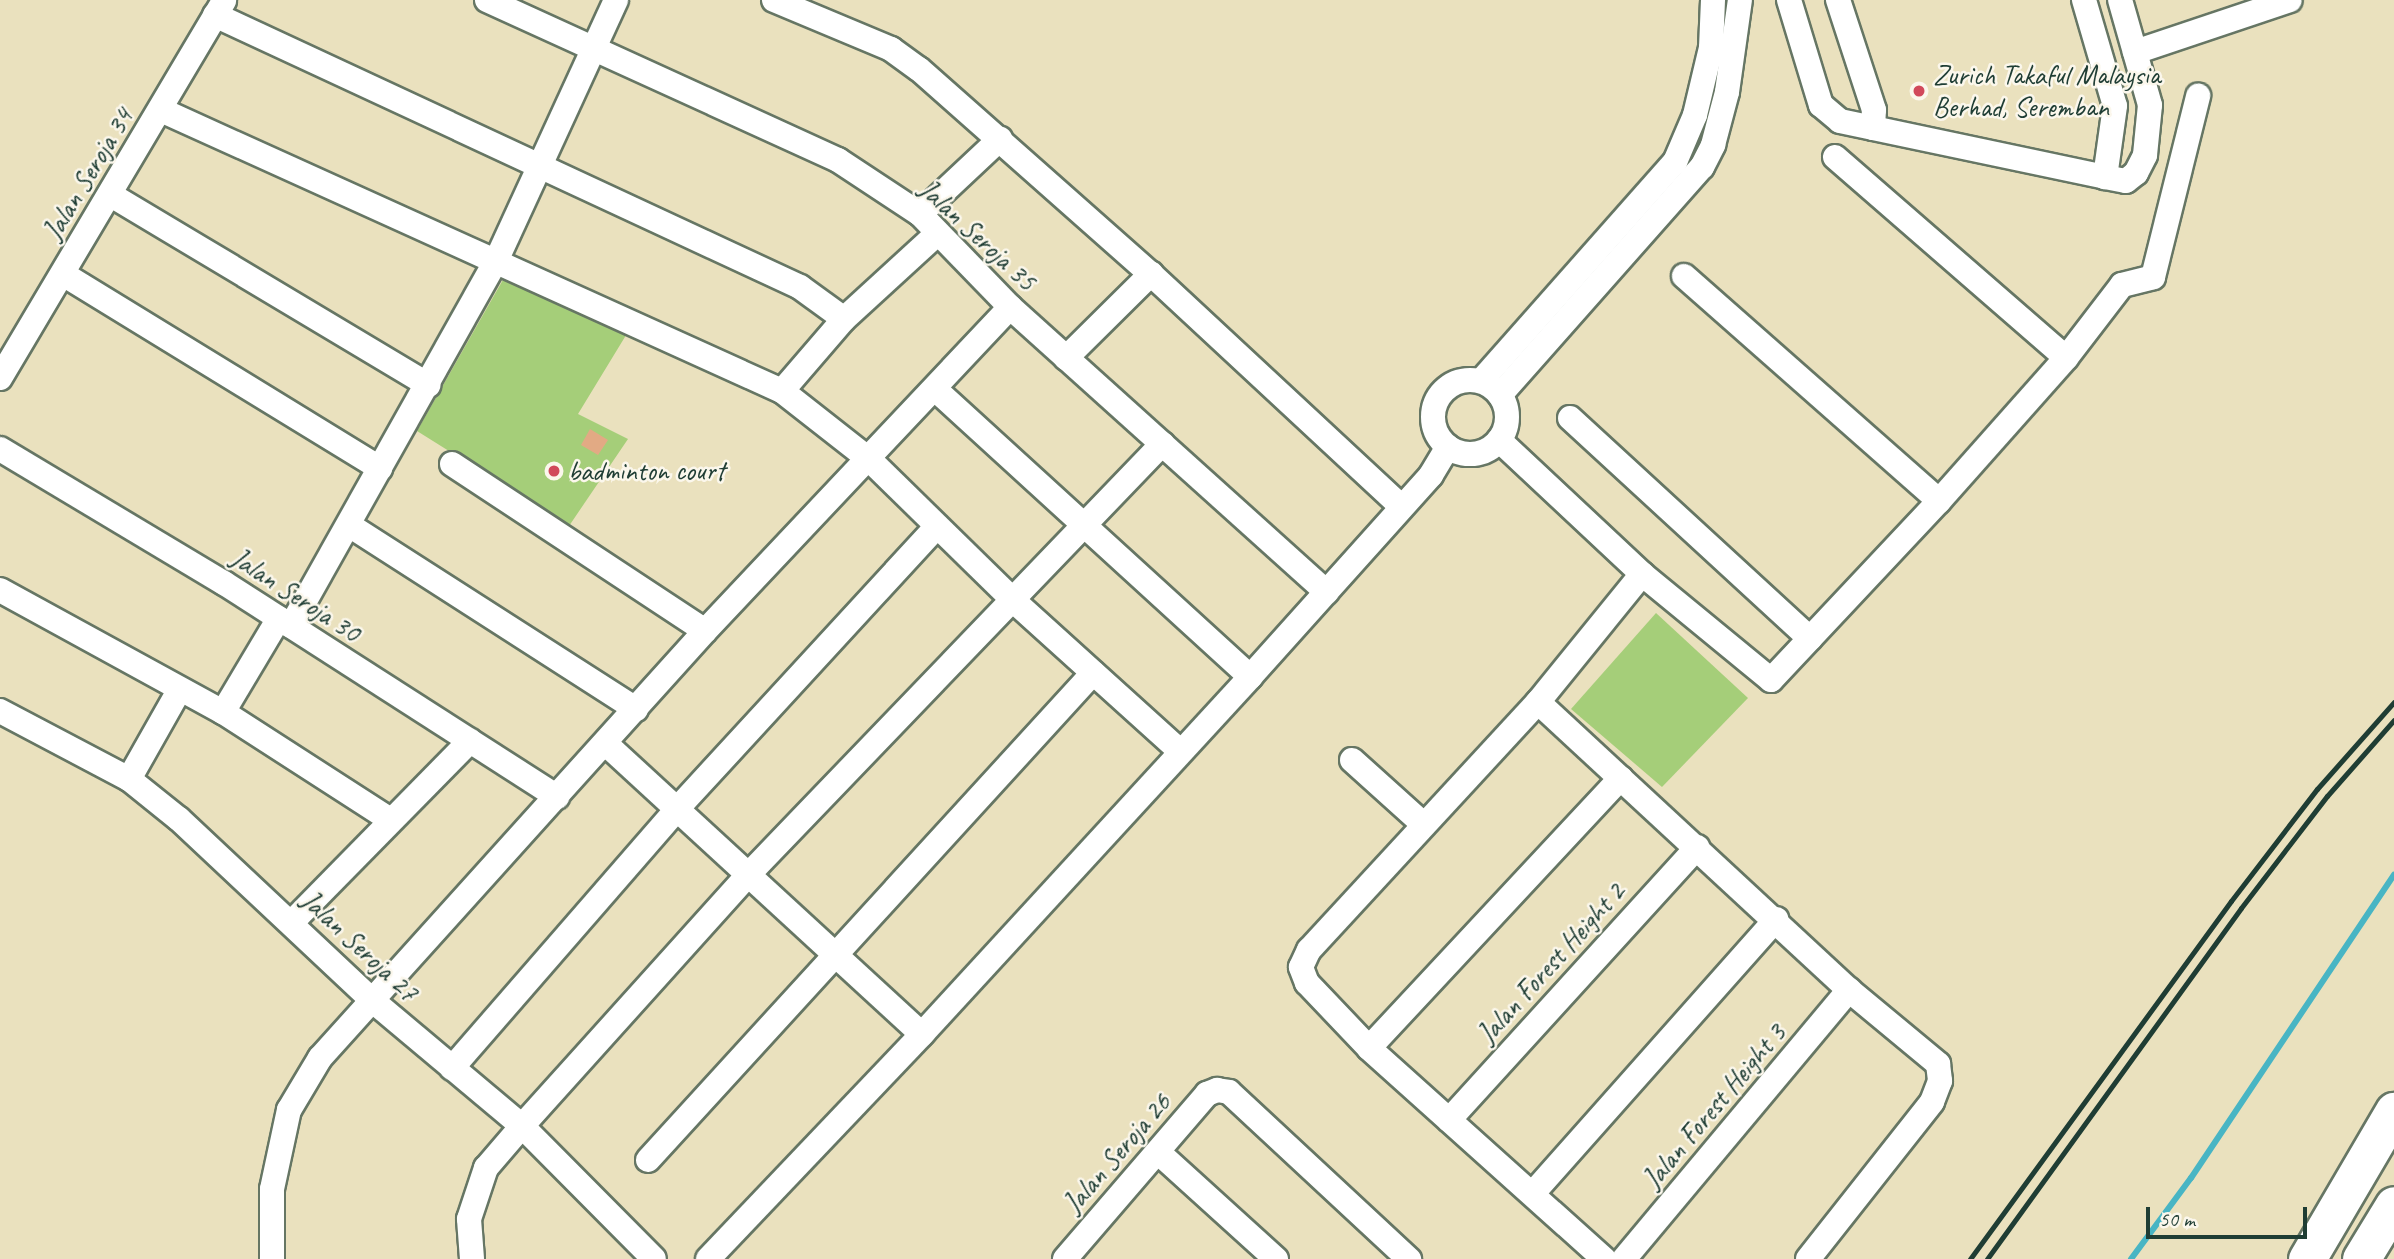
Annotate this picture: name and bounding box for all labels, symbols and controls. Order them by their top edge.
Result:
place label: Zurich Takaful Malaysia Berhad, Seremban [1933,58,2161,124]
marker: Zurich Takaful Malaysia Berhad, Seremban [1911,83,1927,99]
street label: Jalan Seroja 34 [36,102,140,246]
street label: Jalan Seroja 35 [913,173,1043,297]
place label: badminton court [568,454,725,488]
marker: badminton court [546,463,562,479]
street label: Jalan Seroja 30 [225,541,367,649]
street label: Jalan Forest Height 2 [1470,876,1632,1050]
street label: Jalan Seroja 27 [295,884,425,1008]
street label: Jalan Forest Height 3 [1636,1017,1792,1195]
street label: Jalan Seroja 26 [1056,1086,1178,1220]
scale bar [2149,1192,2310,1236]
text: 50 m [2159,1206,2195,1232]

